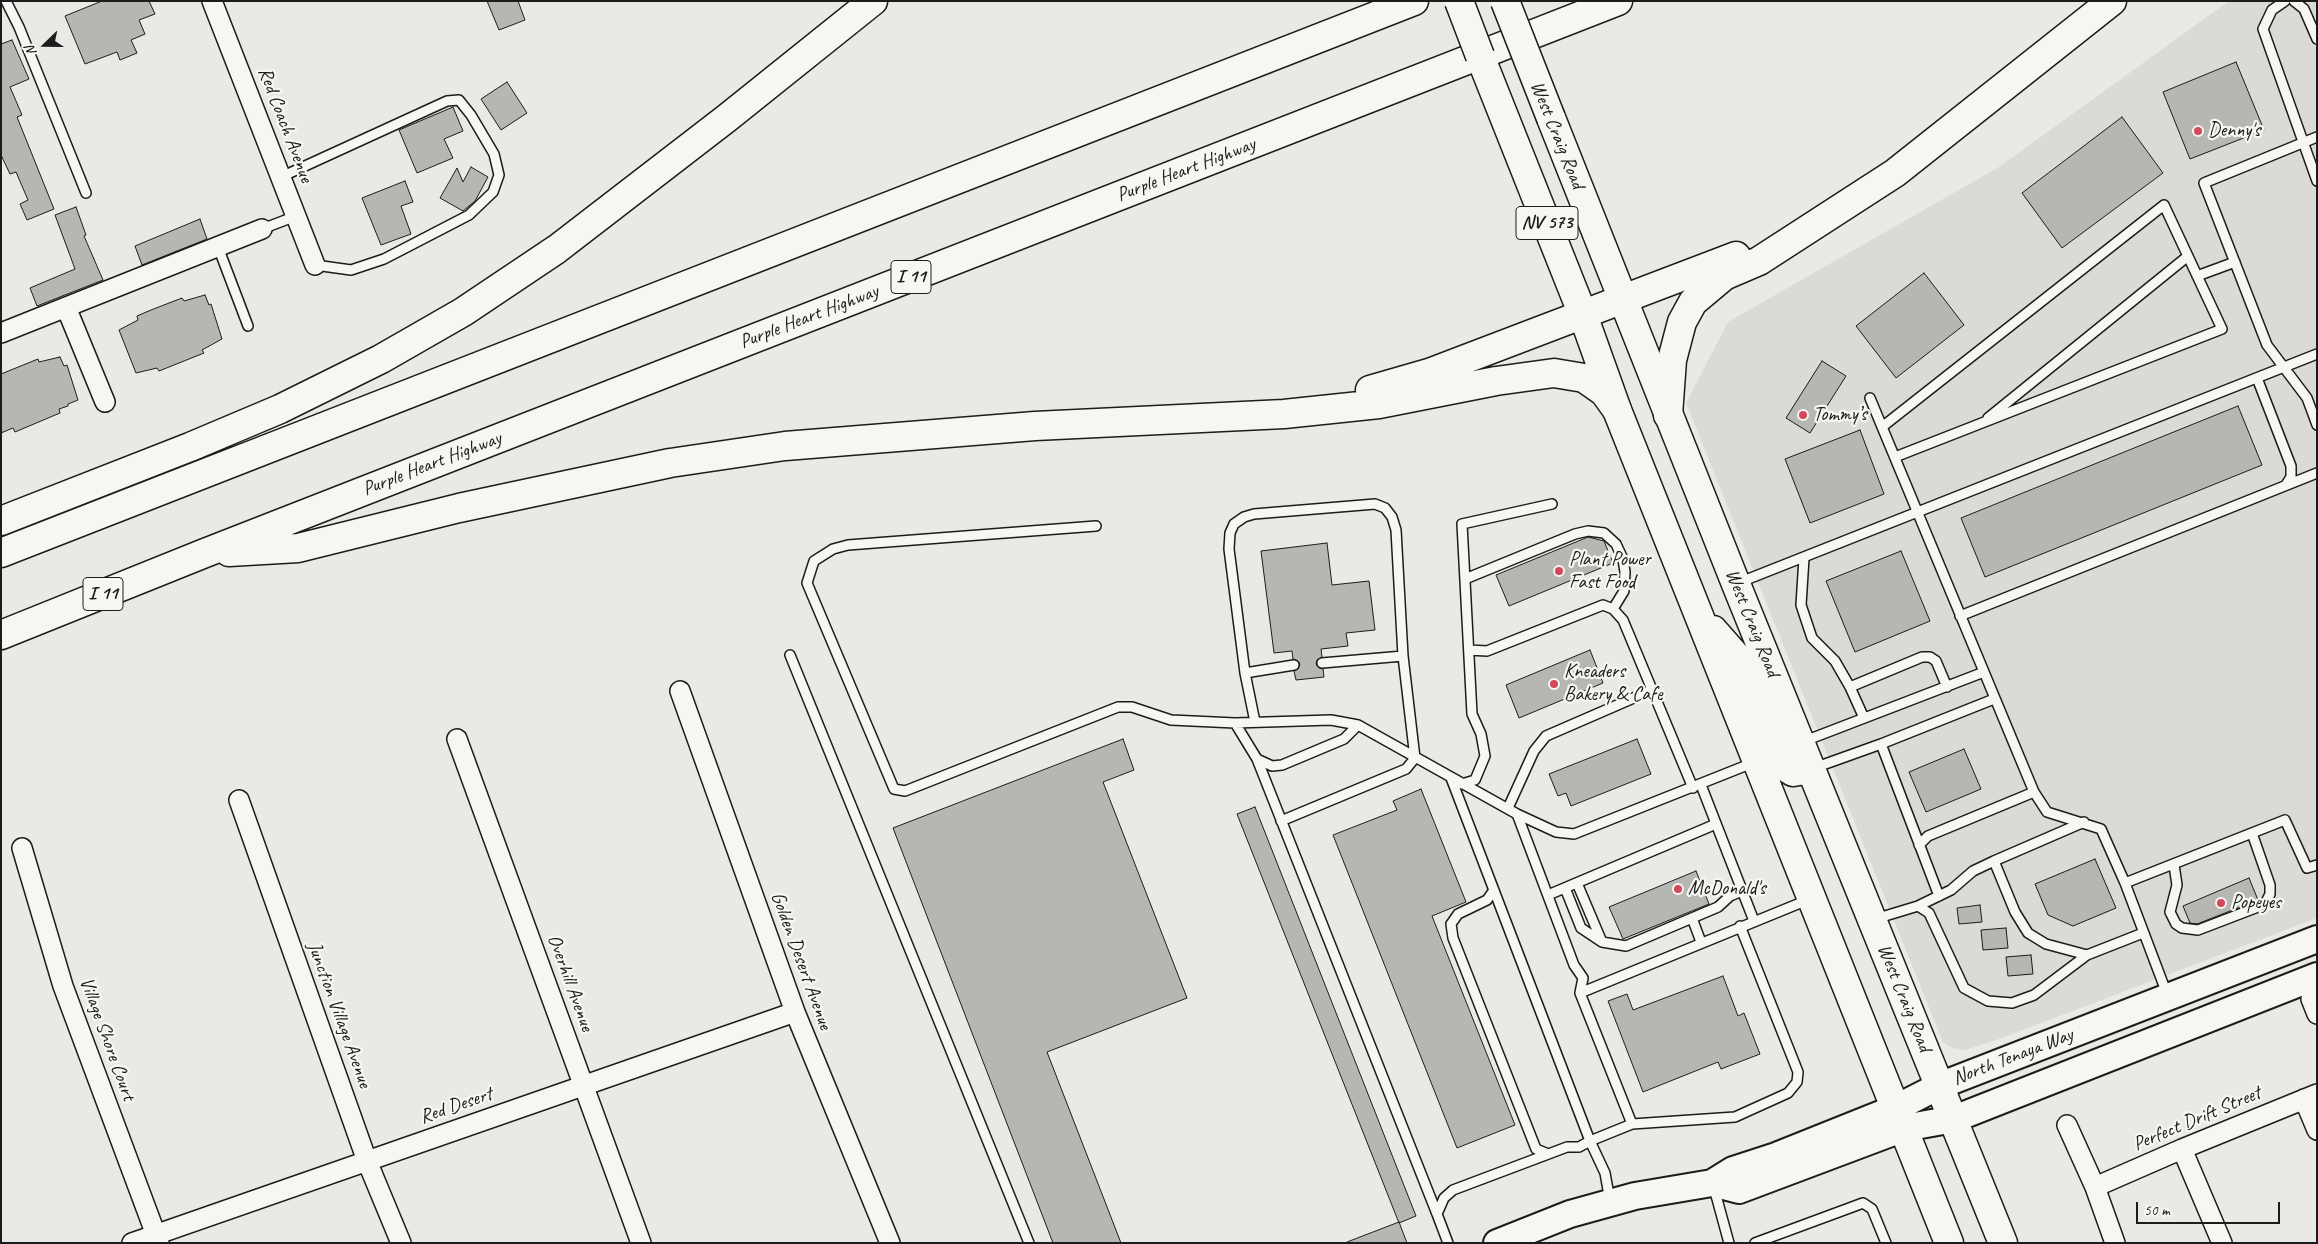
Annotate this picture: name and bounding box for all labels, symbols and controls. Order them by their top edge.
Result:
north arrow [20,20,70,70]
text: N [21,44,40,58]
street label: Red Coach Avenue [252,64,318,186]
street label: West Craig Road [1525,78,1589,192]
place label: Denny's [2208,119,2260,143]
marker: Denny's [2192,125,2204,137]
street label: Purple Heart Highway [1113,133,1259,207]
road number: NV 573 [1516,207,1578,240]
road number: I 11 [891,260,931,294]
street label: Purple Heart Highway [736,280,882,354]
place label: Tommy’s [1813,403,1867,427]
marker: Tommy’s [1797,409,1809,421]
street label: Purple Heart Highway [359,427,505,501]
place label: Plant Power Fast Food [1569,548,1651,595]
marker: Plant Power Fast Food [1553,565,1565,577]
street label: West Craig Road [1720,566,1784,680]
road number: I 11 [83,578,123,610]
place label: Kneaders Bakery & Cafe [1564,660,1662,707]
marker: Kneaders Bakery & Cafe [1548,678,1560,690]
place label: McDonald's [1688,877,1766,901]
marker: McDonald's [1672,883,1684,895]
street label: Golden Desert Avenue [765,889,837,1033]
place label: Popeyes [2231,891,2281,915]
marker: Popeyes [2215,897,2227,909]
street label: Overhill Avenue [541,931,599,1035]
street label: Junction Village Avenue [302,939,376,1091]
street label: West Craig Road [1872,941,1936,1055]
street label: Village Shore Court [74,974,140,1104]
street label: North Tenaya Way [1949,1023,2077,1091]
street label: Perfect Drift Street [2129,1081,2265,1157]
street label: Red Desert [417,1082,495,1130]
scale bar [2138,1192,2282,1224]
text: 50 m [2144,1201,2170,1220]

